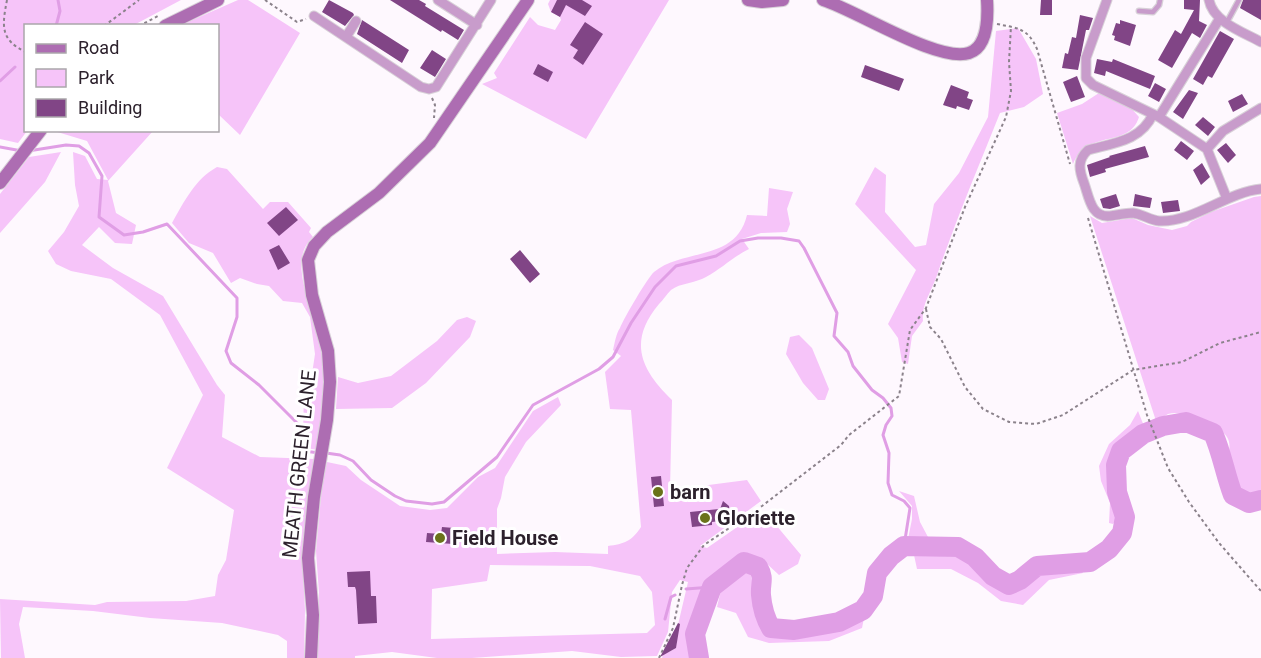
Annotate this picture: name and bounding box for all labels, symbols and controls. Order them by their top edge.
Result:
legend [24,24,219,132]
text: Road [78,37,119,58]
text: Park [78,67,115,88]
text: Building [78,97,142,118]
street label: MEATH GREEN LANE [277,369,321,559]
place label: barn [670,480,711,504]
marker: barn [651,485,665,499]
place label: Gloriette [717,506,795,530]
marker: Gloriette [698,511,712,525]
place label: Field House [452,526,558,550]
marker: Field House [433,531,447,545]

